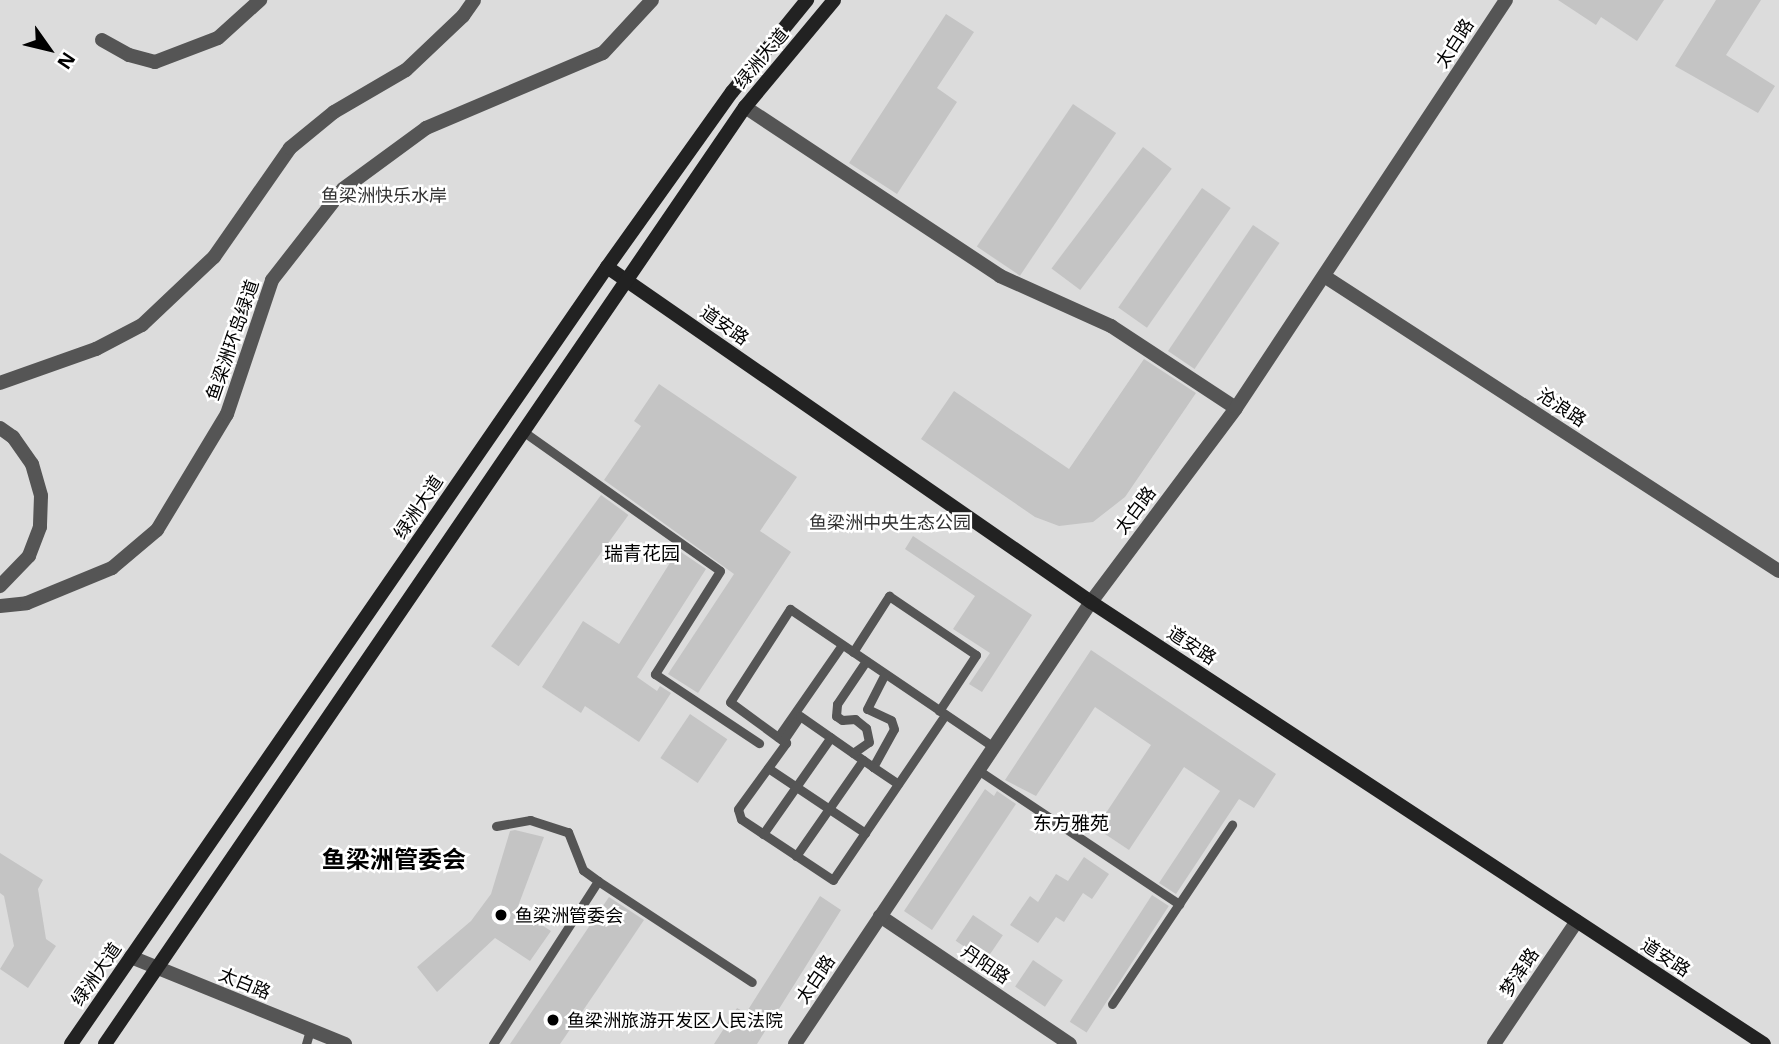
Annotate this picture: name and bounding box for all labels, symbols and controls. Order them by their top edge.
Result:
north arrow [14,14,84,84]
street label: 太白路 [1430,14,1478,72]
street label: 绿洲大道 [730,23,792,93]
text: N [51,47,82,74]
park label: 鱼梁洲快乐水岸 [321,184,447,206]
street label: 鱼梁洲环岛绿道 [201,277,263,403]
street label: 道安路 [697,301,753,349]
street label: 沧浪路 [1533,383,1591,431]
street label: 绿洲大道 [389,471,447,543]
street label: 太白路 [1110,482,1160,538]
park label: 鱼梁洲中央生态公园 [809,511,971,533]
district label: 瑞青花园 [604,543,680,565]
street label: 道安路 [1163,621,1221,669]
district label: 东方雅苑 [1033,813,1109,835]
district label: 鱼梁洲管委会 [322,845,466,873]
place label: 鱼梁洲管委会 [515,904,623,926]
marker: 鱼梁洲管委会 [493,907,509,923]
street label: 道安路 [1637,933,1695,981]
street label: 绿洲大道 [67,938,125,1010]
street label: 丹阳路 [958,940,1014,988]
street label: 梦泽路 [1495,944,1543,1000]
street label: 太白路 [791,951,839,1007]
street label: 太白路 [216,963,274,1003]
place label: 鱼梁洲旅游开发区人民法院 [567,1009,783,1031]
marker: 鱼梁洲旅游开发区人民法院 [545,1012,561,1028]

